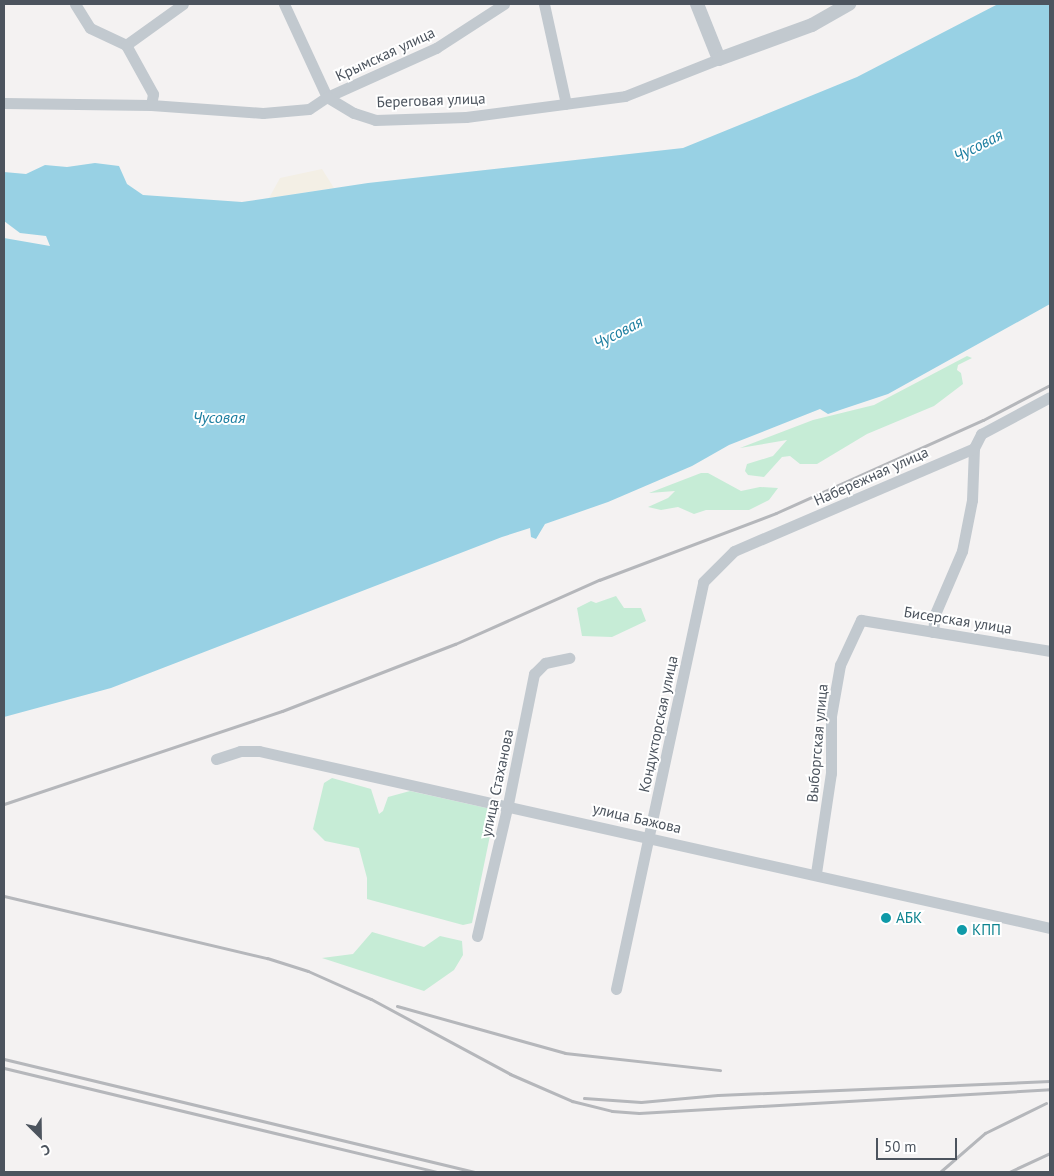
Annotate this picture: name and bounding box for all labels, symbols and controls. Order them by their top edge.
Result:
street label: Крымская улица [332,23,438,85]
street label: Береговая улица [376,89,486,111]
water label: Чусовая [950,124,1006,166]
water label: Чусовая [590,311,646,353]
water label: Чусовая [193,407,245,427]
street label: Набережная улица [811,443,931,509]
street label: Бисерская улица [903,603,1013,637]
street label: Кондукторская улица [635,654,681,794]
street label: Выборгская улица [803,683,831,803]
street label: улица Стаханова [477,728,517,838]
street label: улица Бажова [591,799,683,837]
place label: АБК [896,909,922,927]
marker: АБК [880,912,892,924]
place label: КПП [972,921,1001,939]
marker: КПП [956,924,968,936]
north arrow [15,1111,65,1161]
scale bar [879,1128,960,1160]
text: 50 m [884,1137,917,1156]
text: С [39,1140,53,1160]

